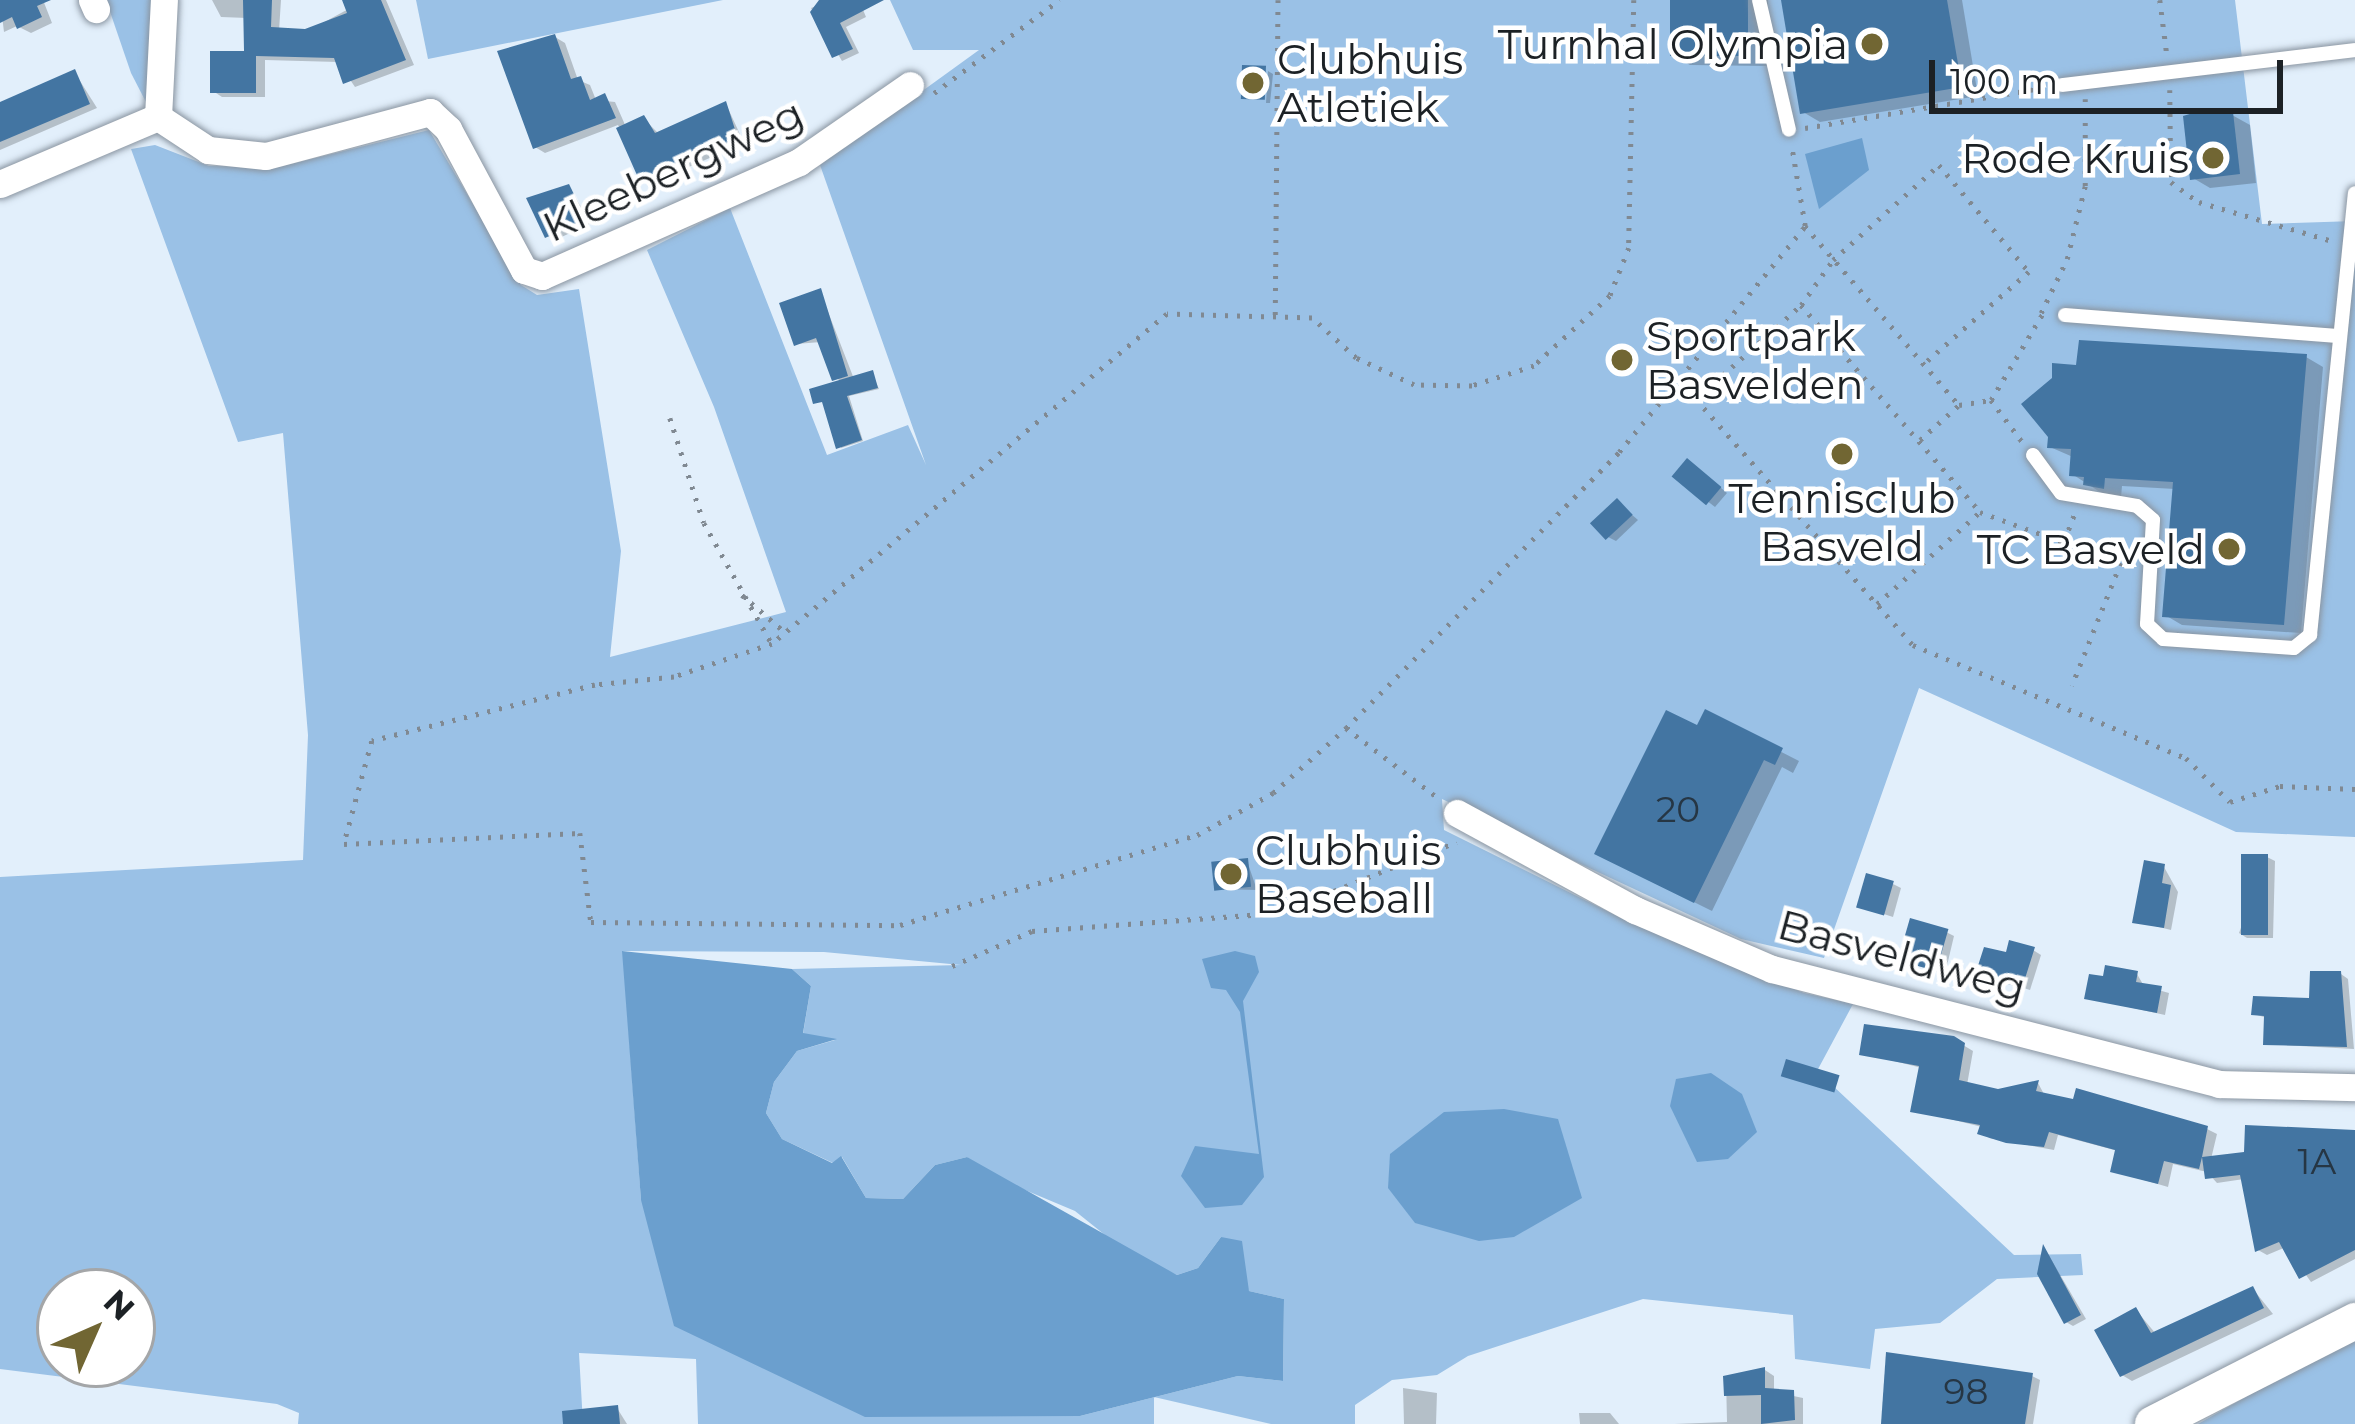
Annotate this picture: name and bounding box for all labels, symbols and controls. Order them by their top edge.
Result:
place label: Turnhal Olympia [1498,19,1848,69]
marker: Turnhal Olympia [1859,31,1885,57]
place label: Clubhuis Atletiek [1277,34,1463,132]
scale bar [1935,36,2289,110]
text: 100 m [1950,59,2058,103]
marker: Clubhuis Atletiek [1240,70,1266,96]
street label: Kleebergweg [535,88,811,252]
place label: Rode Kruis [1961,133,2189,183]
marker: Rode Kruis [2200,145,2226,171]
place label: Sportpark Basvelden [1646,311,1864,410]
marker: Sportpark Basvelden [1609,347,1635,373]
marker: Tennisclub Basveld [1829,441,1855,467]
place label: Tennisclub Basveld [1728,473,1956,572]
place label: TC Basveld [1977,524,2205,574]
marker: TC Basveld [2216,536,2242,562]
house number: 20 [1656,788,1700,832]
place label: Clubhuis Baseball [1255,825,1441,924]
marker: Clubhuis Baseball [1218,861,1244,887]
street label: Basveldweg [1773,899,2031,1013]
house number: 1A [2298,1140,2336,1184]
north arrow [36,1268,156,1388]
text: N [96,1281,143,1328]
house number: 98 [1944,1370,1988,1414]

